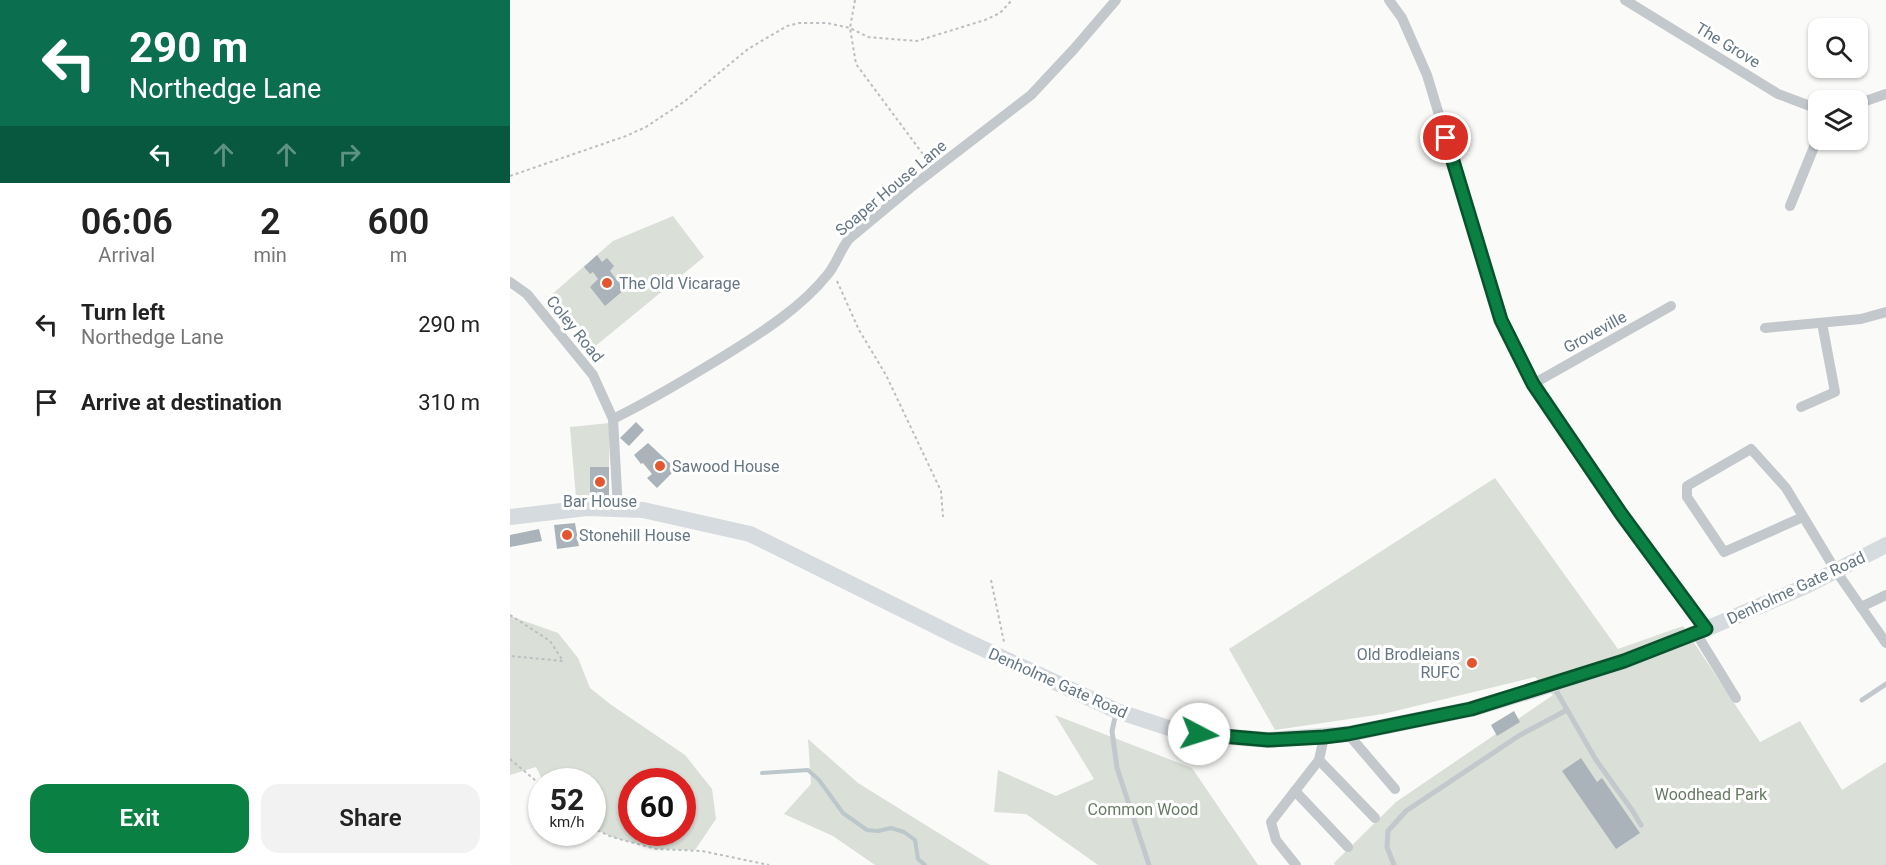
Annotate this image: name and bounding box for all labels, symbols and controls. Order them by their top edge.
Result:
street label: The Grove [1692,18,1764,72]
map controls [1808,18,1868,150]
button: search [1808,18,1868,78]
text: 290 m [129,23,248,72]
icon: left [30,24,108,102]
text: Northedge Lane [129,73,321,105]
button: layers [1808,90,1868,150]
pin [1420,112,1471,163]
icon: arrive [1429,121,1462,154]
street label: Soaper House Lane [832,136,950,240]
icon: left [144,138,177,171]
icon: ahead [207,138,240,171]
icon: ahead [270,138,303,171]
icon: right [333,138,366,171]
text: 06:06 [81,201,173,243]
text: 2 [260,201,280,243]
text: 600 [368,201,429,243]
text: Arrival [98,243,155,267]
text: min [253,243,287,267]
text: m [390,243,407,267]
place label: The Old Vicarage [619,274,740,293]
marker: The Old Vicarage [600,276,614,290]
street label: Coley Road [542,292,608,366]
text: Turn left [81,300,165,325]
street label: Groveville [1560,307,1630,357]
icon: left [30,308,63,341]
text: 290 m [418,312,480,337]
text: Northedge Lane [81,325,223,349]
icon: arrive [30,386,63,419]
text: Arrive at destination [81,390,282,415]
text: 310 m [418,390,480,415]
place label: Sawood House [672,457,780,476]
marker: Sawood House [653,459,667,473]
marker: Bar House [593,475,607,489]
place label: Bar House [563,492,637,511]
place label: Stonehill House [579,526,691,545]
marker: Stonehill House [560,528,574,542]
street label: Denholme Gate Road [1724,548,1868,628]
street label: Denholme Gate Road [986,644,1130,722]
place label: Old Brodleians RUFC [1357,645,1460,682]
marker: Old Brodleians RUFC [1465,656,1479,670]
position arrow [1167,702,1231,766]
speed limit sign: 60 [618,768,696,846]
text: 52 [550,782,584,817]
button: Exit [30,784,249,853]
button: Share [261,784,480,853]
park label: Woodhead Park [1655,785,1768,804]
park label: Common Wood [1088,800,1198,819]
text: km/h [549,813,585,831]

